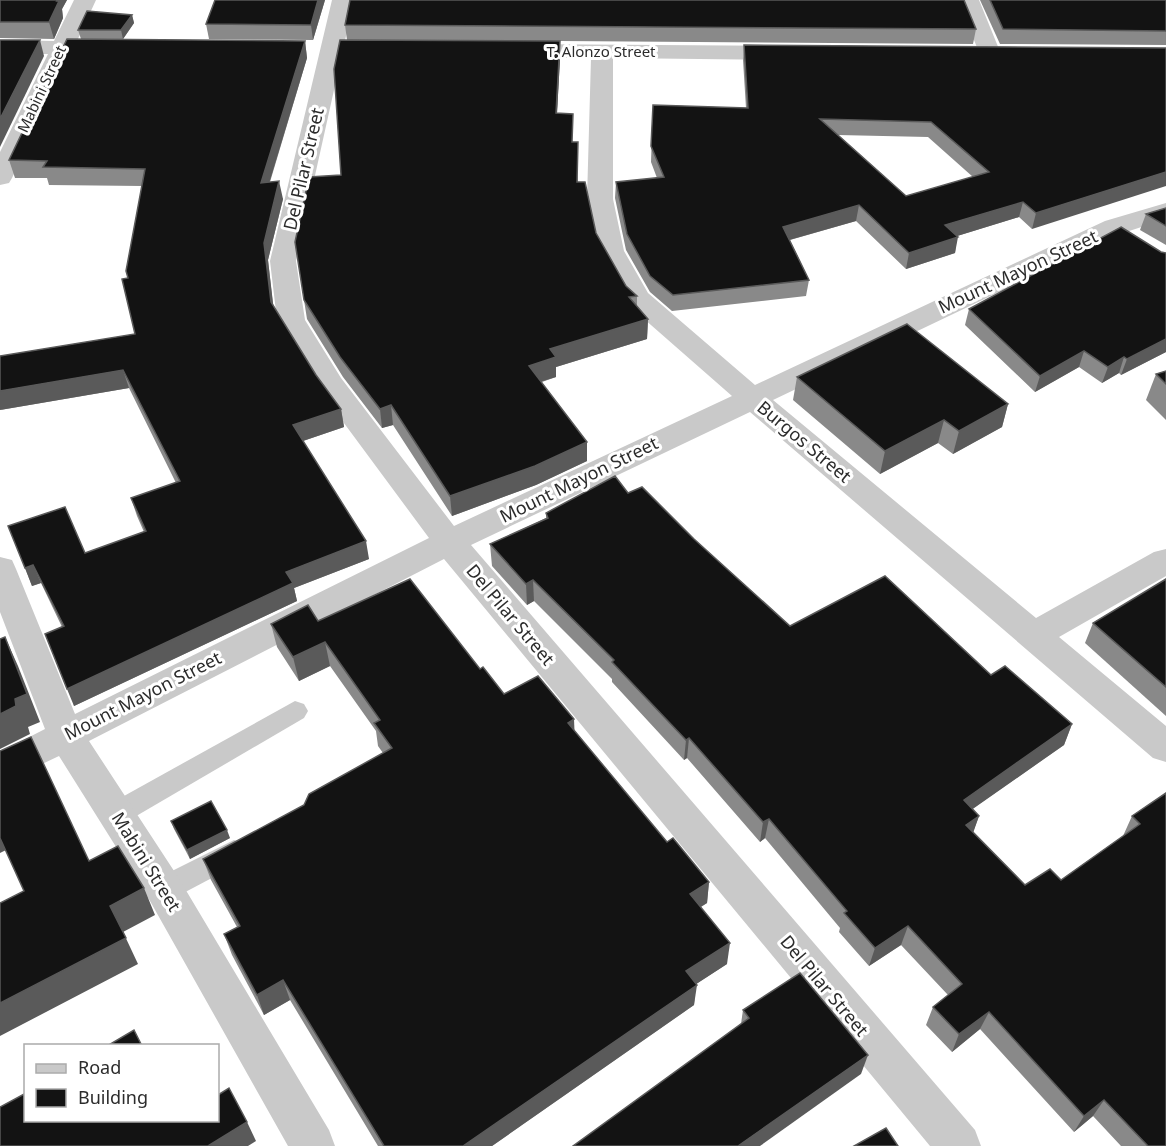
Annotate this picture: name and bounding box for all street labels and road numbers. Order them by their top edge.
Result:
street label: Mabini Street [12,41,70,135]
street label: T. Alonzo Street [546,41,656,61]
street label: Del Pilar Street [277,105,329,233]
street label: Mount Mayon Street [934,223,1102,319]
street label: Burgos Street [753,395,857,488]
street label: Mount Mayon Street [495,430,662,528]
street label: Del Pilar Street [461,559,561,670]
street label: Mount Mayon Street [60,645,226,745]
street label: Mabini Street [107,807,187,916]
street label: Del Pilar Street [775,930,875,1041]

